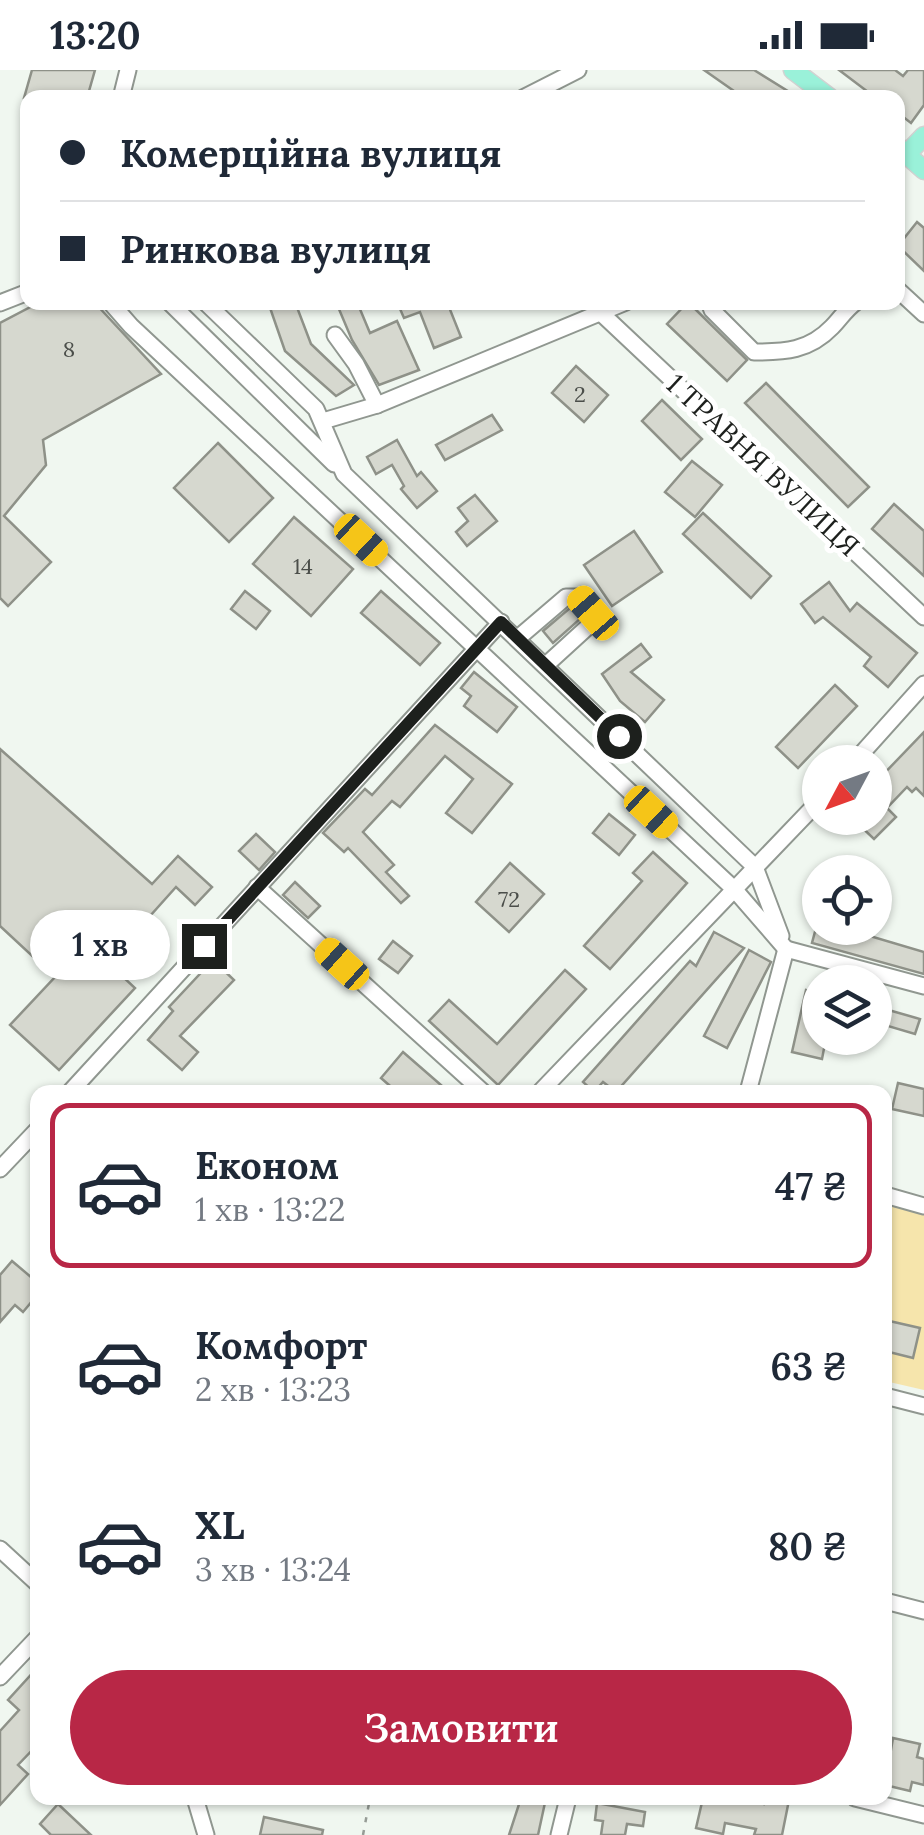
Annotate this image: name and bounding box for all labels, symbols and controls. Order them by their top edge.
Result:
text: 13:20 [50,11,141,59]
text: Комерційна вулиця [120,129,502,177]
text: Ринкова вулиця [120,225,432,273]
house number: 8 [63,335,75,363]
street label: 1 ТРАВНЯ ВУЛИЦЯ [659,366,867,564]
house number: 2 [574,380,586,408]
car [329,509,393,571]
house number: 14 [293,552,313,580]
car [562,581,624,645]
route start [597,714,642,759]
north arrow [802,745,892,835]
map controls [802,745,892,1055]
car [619,781,683,843]
button: locate [802,855,892,945]
house number: 72 [498,885,520,913]
callout: 1 хв [29,911,169,981]
text: 1 хв [72,924,128,965]
route end [182,924,227,969]
car [310,933,374,995]
button: layers [802,965,892,1055]
icon: car [75,1141,165,1231]
text: Економ [195,1141,339,1189]
text: 47 ₴ [775,1162,847,1210]
text: 1 хв · 13:22 [195,1189,345,1230]
icon: car [75,1321,165,1411]
text: Комфорт [195,1321,367,1369]
text: 63 ₴ [770,1342,847,1390]
text: 2 хв · 13:23 [195,1369,351,1410]
icon: car [75,1501,165,1591]
text: XL [195,1501,245,1549]
text: 80 ₴ [768,1522,847,1570]
text: 3 хв · 13:24 [195,1549,351,1590]
button: Замовити [70,1670,852,1785]

